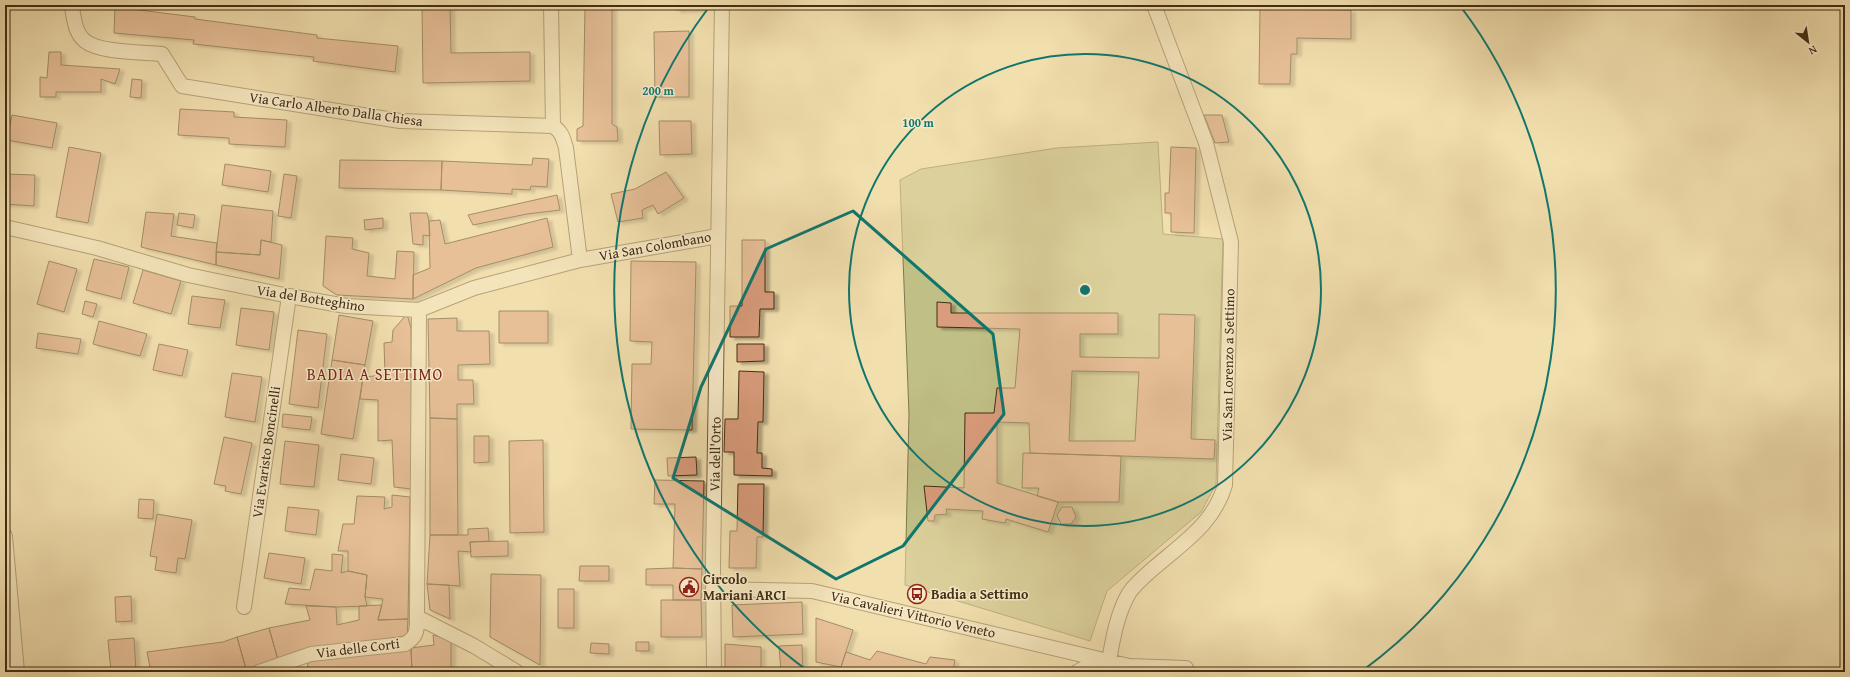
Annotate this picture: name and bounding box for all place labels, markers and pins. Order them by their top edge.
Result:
centre of rings [1078,283,1092,297]
place label: Circolo Mariani ARCI [703,569,786,605]
public building icon: Circolo Mariani ARCI [678,576,700,598]
bus stop icon: Badia a Settimo [906,583,928,605]
place label: Badia a Settimo [931,584,1029,604]

